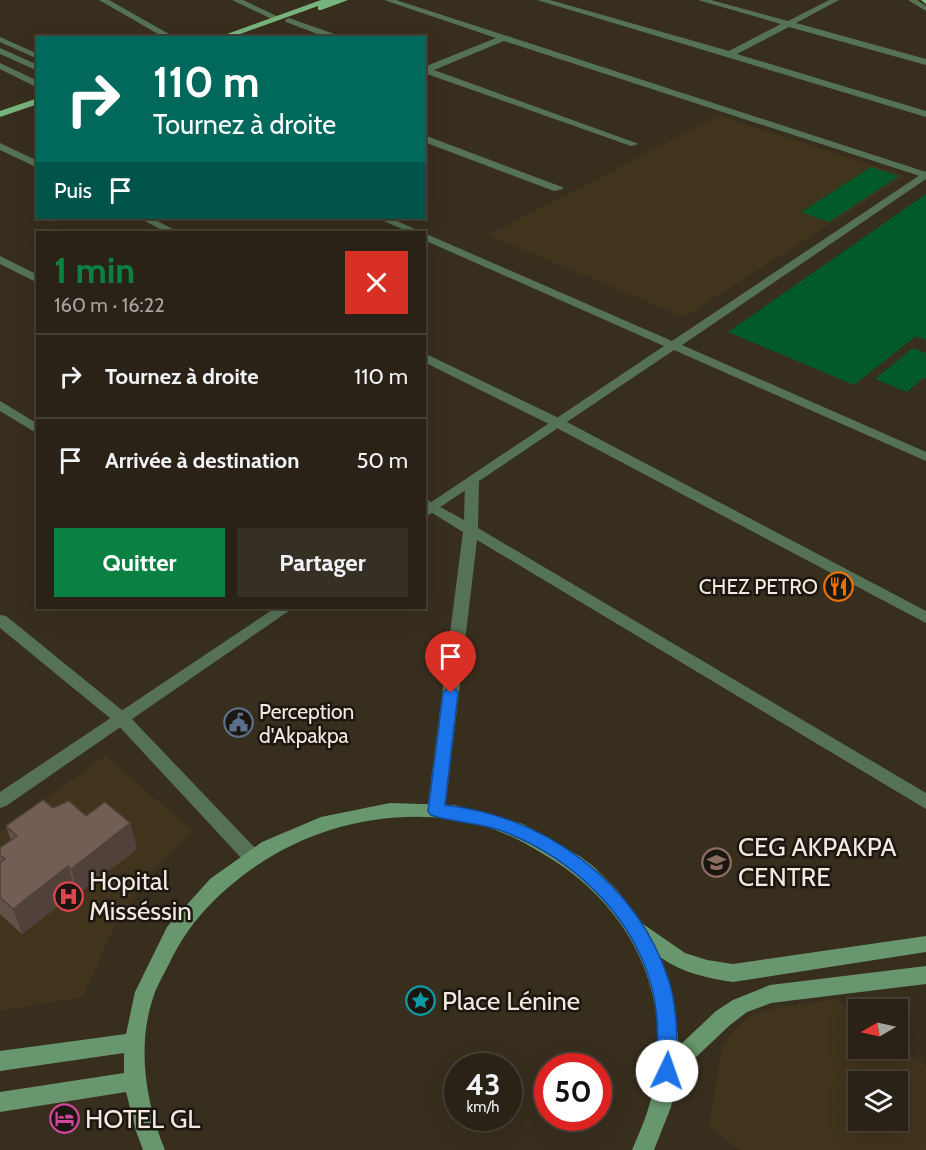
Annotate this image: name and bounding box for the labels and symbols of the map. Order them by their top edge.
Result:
restaurant icon: CHEZ PETRO [823,570,855,602]
place label: CHEZ PETRO [699,574,818,599]
pin [425,631,476,693]
place label: Perception d'Akpakpa [259,699,354,748]
public building icon: Perception d'Akpakpa [222,707,254,739]
place label: CEG AKPAKPA CENTRE [738,831,897,893]
school or university icon: CEG AKPAKPA CENTRE [701,846,733,878]
place label: Hopital Misséssin [89,865,192,927]
hospital icon: Hopital Misséssin [52,880,84,912]
place icon: Place Lénine [405,985,437,1017]
place label: Place Lénine [442,985,580,1017]
north arrow [848,999,908,1059]
position arrow [635,1039,699,1103]
speed limit sign: 50 [534,1053,612,1131]
hotel icon: HOTEL GL [48,1103,80,1135]
place label: HOTEL GL [85,1103,200,1135]

